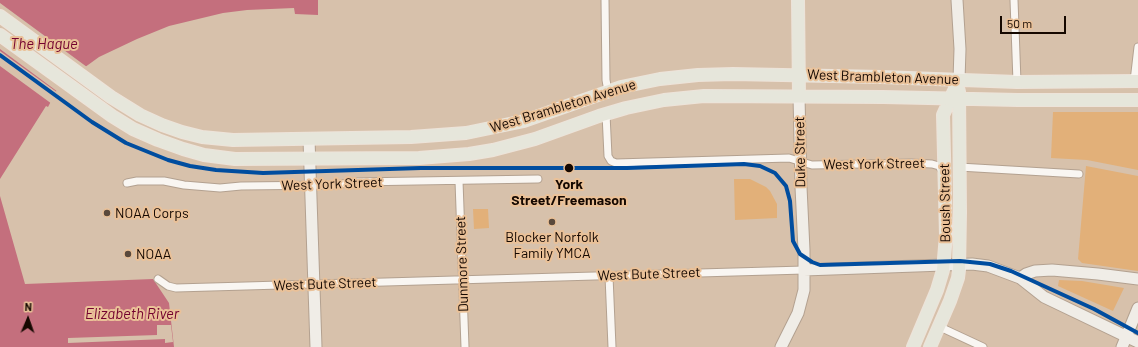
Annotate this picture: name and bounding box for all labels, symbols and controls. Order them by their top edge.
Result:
scale bar [1002,8,1068,34]
text: 50 m [1007,16,1032,30]
water label: The Hague [10,35,78,53]
street label: West Brambleton Avenue [807,66,959,88]
street label: West Brambleton Avenue [488,76,638,136]
street label: Duke Street [791,116,809,188]
street label: West York Street [823,155,925,173]
marker: York Street/Freemason [563,162,575,174]
street label: Boush Street [936,163,954,243]
street label: West York Street [281,174,383,194]
place label: York Street/Freemason [511,176,627,208]
place label: NOAA Corps [115,205,189,221]
marker: NOAA Corps [102,208,112,218]
street label: Dunmore Street [452,216,472,312]
marker: Blocker Norfolk Family YMCA [547,217,557,227]
place label: Blocker Norfolk Family YMCA [505,229,599,262]
place label: NOAA [136,246,171,262]
marker: NOAA [123,249,133,259]
street label: West Bute Street [597,264,701,284]
street label: West Bute Street [273,274,377,294]
north arrow [8,299,48,339]
text: N [25,300,32,313]
water label: Elizabeth River [85,305,179,323]

